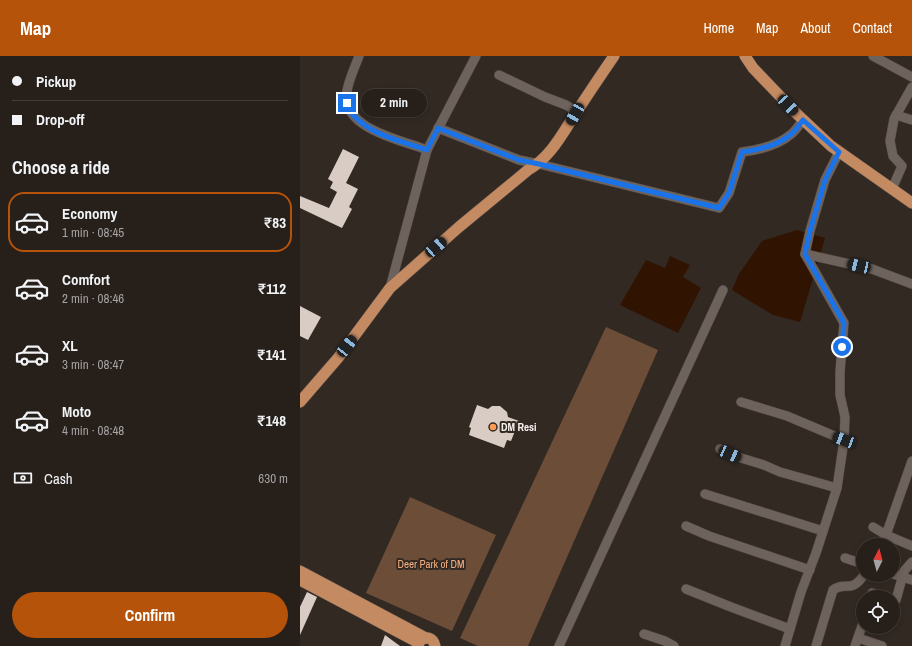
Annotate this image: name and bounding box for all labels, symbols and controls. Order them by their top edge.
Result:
text: Map [20,15,51,41]
text: Home [703,19,734,37]
text: Map [756,19,778,37]
text: About [800,19,830,37]
text: Contact [852,19,892,37]
text: Pickup [36,71,76,92]
callout: 2 min [361,89,427,117]
car [775,92,801,118]
route end [338,94,356,112]
text: 2 min [380,94,408,111]
car [564,101,586,127]
text: Drop-off [36,109,85,130]
text: Choose a ride [12,155,110,180]
text: Economy [62,203,117,224]
icon: car [14,204,50,240]
text: ₹83 [264,212,286,233]
text: 1 min · 08:45 [62,224,124,241]
car [423,235,449,259]
car [846,257,872,275]
text: Comfort [62,269,110,290]
icon: car [14,270,50,306]
text: ₹112 [257,278,286,299]
text: 2 min · 08:46 [62,290,124,307]
car [335,333,359,359]
text: XL [62,335,78,356]
icon: car [14,336,50,372]
route start [833,338,851,356]
text: ₹141 [257,344,286,365]
text: 3 min · 08:47 [62,356,124,373]
text: Moto [62,401,91,422]
icon: car [14,402,50,438]
text: ₹148 [257,410,286,431]
place label: DM Resi [501,420,537,434]
text: 4 min · 08:48 [62,422,124,439]
marker: DM Resi [488,422,498,432]
car [831,430,857,450]
car [717,444,743,464]
icon: cash [12,467,34,489]
text: Cash [44,468,73,489]
text: 630 m [258,470,288,487]
north arrow [856,538,900,582]
map controls [856,538,900,634]
park label: Deer Park of DM [397,557,465,571]
button: locate [856,590,900,634]
button: Confirm [12,592,288,638]

